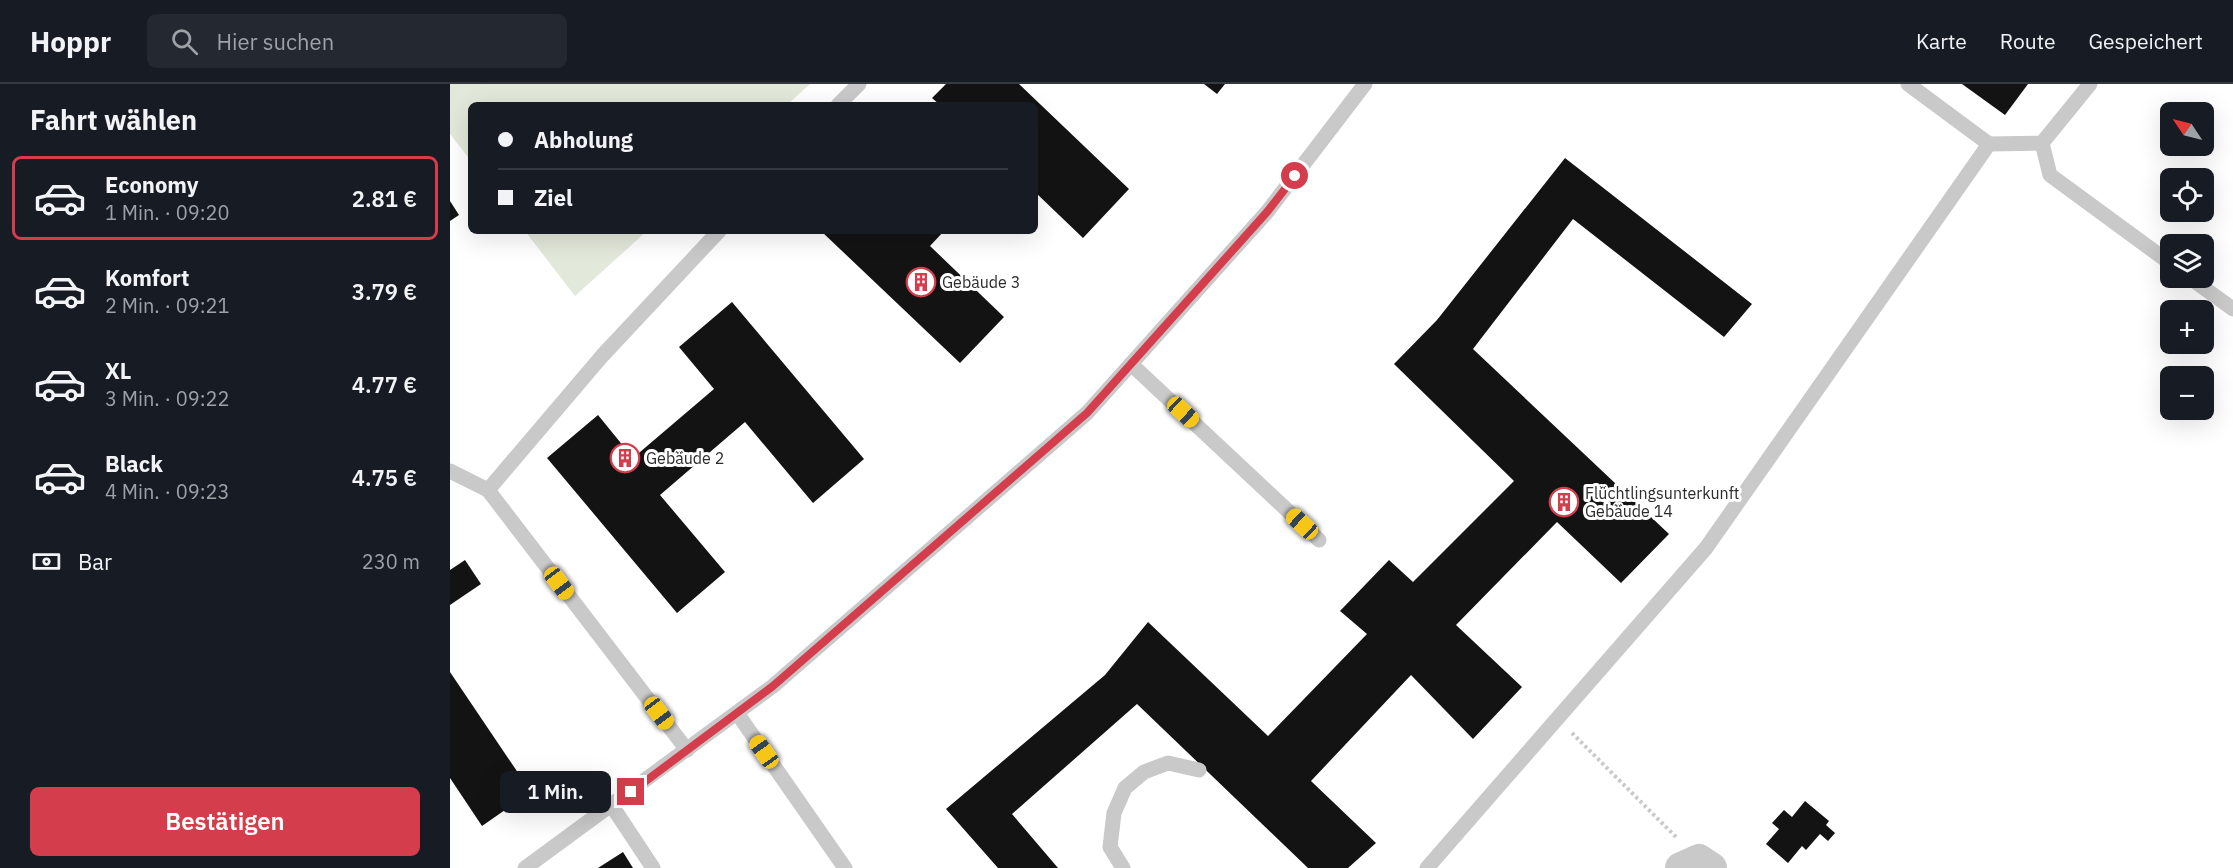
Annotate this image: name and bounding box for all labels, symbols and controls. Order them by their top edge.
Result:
search box [147,14,567,68]
text: Hoppr [30,23,111,60]
icon: search [168,25,201,58]
text: Hier suchen [216,27,334,56]
text: Karte [1916,27,1967,55]
text: Route [2000,27,2056,55]
text: Gespeichert [2089,27,2203,55]
text: Fahrt wählen [30,102,197,137]
north arrow [2160,102,2214,156]
map controls [2160,102,2214,420]
text: Abholung [534,125,633,154]
route start [1281,162,1308,189]
button: locate [2160,168,2214,222]
text: Economy [105,170,199,199]
icon: car [33,171,87,225]
text: Ziel [534,183,573,212]
text: 2.81 € [352,184,417,213]
text: 1 Min. · 09:20 [105,199,230,226]
button: layers [2160,234,2214,288]
text: Komfort [105,263,190,292]
icon: car [33,264,87,318]
building icon: Gebäude 3 [905,266,937,298]
place label: Gebäude 3 [942,272,1020,292]
text: 3.79 € [352,277,417,306]
text: 2 Min. · 09:21 [105,292,230,319]
button: + [2160,300,2214,354]
text: XL [105,356,131,385]
icon: car [33,357,87,411]
button: − [2160,366,2214,420]
text: 4.77 € [352,370,417,399]
text: 3 Min. · 09:22 [105,385,230,412]
car [1164,393,1202,431]
building icon: Gebäude 2 [609,442,641,474]
place label: Gebäude 2 [646,448,724,468]
text: Black [105,449,163,478]
icon: car [33,450,87,504]
text: 4.75 € [352,463,417,492]
text: 4 Min. · 09:23 [105,478,230,505]
place label: Flüchtlingsunterkunft Gebäude 14 [1585,483,1739,521]
building icon: Flüchtlingsunterkunft Gebäude 14 [1548,486,1580,518]
car [1283,505,1321,543]
icon: cash [30,545,63,578]
text: Bar [78,547,112,576]
text: 230 m [362,548,420,575]
car [541,563,577,603]
car [641,693,677,733]
car [746,732,782,772]
callout: 1 Min. [499,771,610,813]
text: 1 Min. [527,778,584,805]
route end [617,778,644,805]
button: Bestätigen [30,787,420,856]

